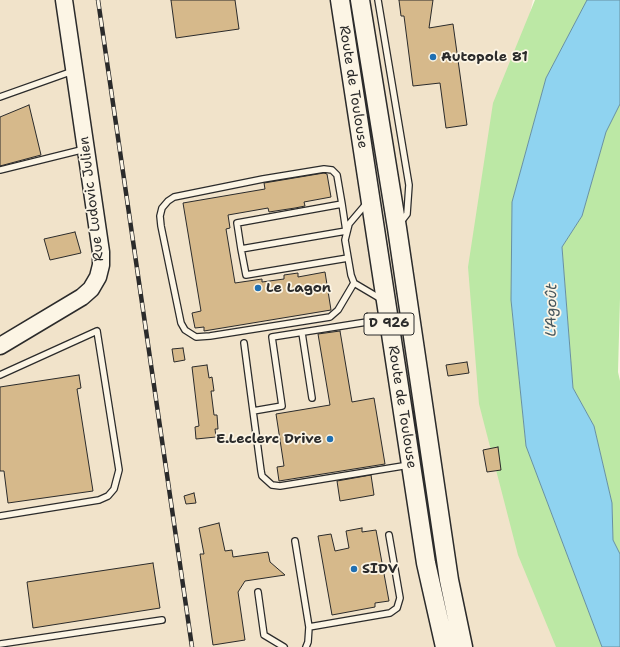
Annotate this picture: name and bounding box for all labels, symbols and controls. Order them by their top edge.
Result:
street label: Route de Toulouse [335,24,371,150]
place label: Autopole 81 [441,49,528,65]
marker: Autopole 81 [428,52,438,62]
street label: Rue Ludovic Julien [76,135,108,263]
place label: Le Lagon [266,280,331,296]
marker: Le Lagon [253,283,263,293]
water label: L'Agoût [543,283,561,337]
road number: D 926 [364,313,414,335]
street label: Route de Toulouse [384,344,420,470]
place label: E.Leclerc Drive [216,431,322,447]
marker: E.Leclerc Drive [325,434,335,444]
place label: SIDV [362,561,398,577]
marker: SIDV [349,564,359,574]

